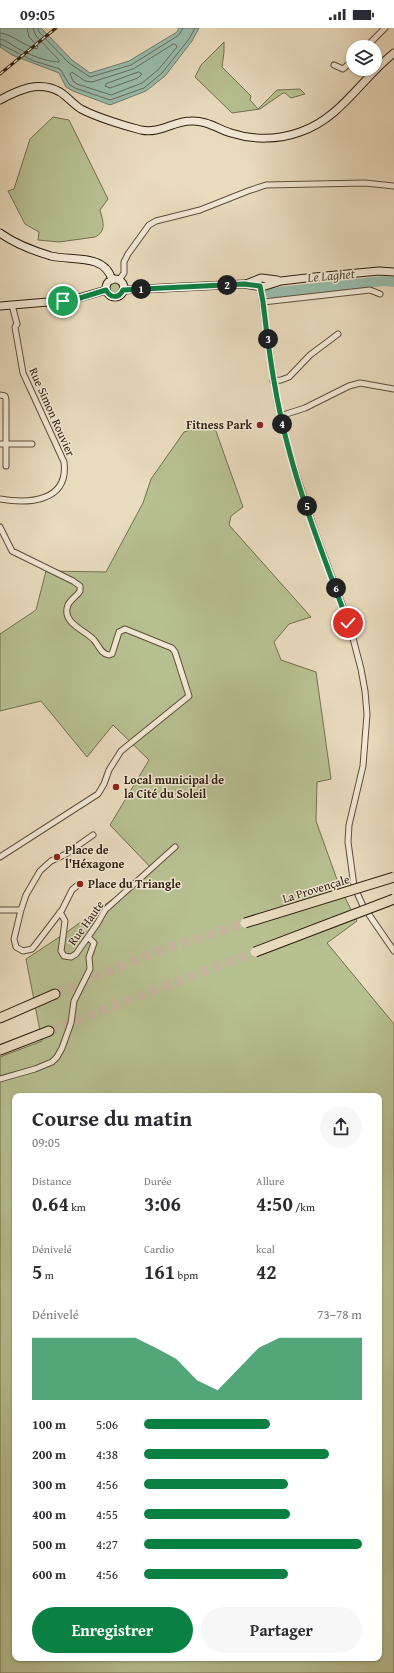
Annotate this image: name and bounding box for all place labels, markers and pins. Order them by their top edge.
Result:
pin: 2 [217,275,237,295]
pin: 1 [131,279,151,299]
pin [46,284,80,318]
pin: 3 [258,329,278,349]
pin: 4 [272,414,292,434]
place label: Fitness Park [186,416,252,433]
marker: Fitness Park [255,420,265,430]
pin: 5 [297,496,317,516]
pin: 6 [326,578,346,598]
pin [331,606,365,640]
place label: Local municipal de la Cité du Soleil [124,771,224,802]
marker: Local municipal de la Cité du Soleil [111,782,121,792]
place label: Place de l'Héxagone [65,841,125,872]
marker: Place de l'Héxagone [52,852,62,862]
place label: Place du Triangle [88,875,181,892]
marker: Place du Triangle [75,879,85,889]

